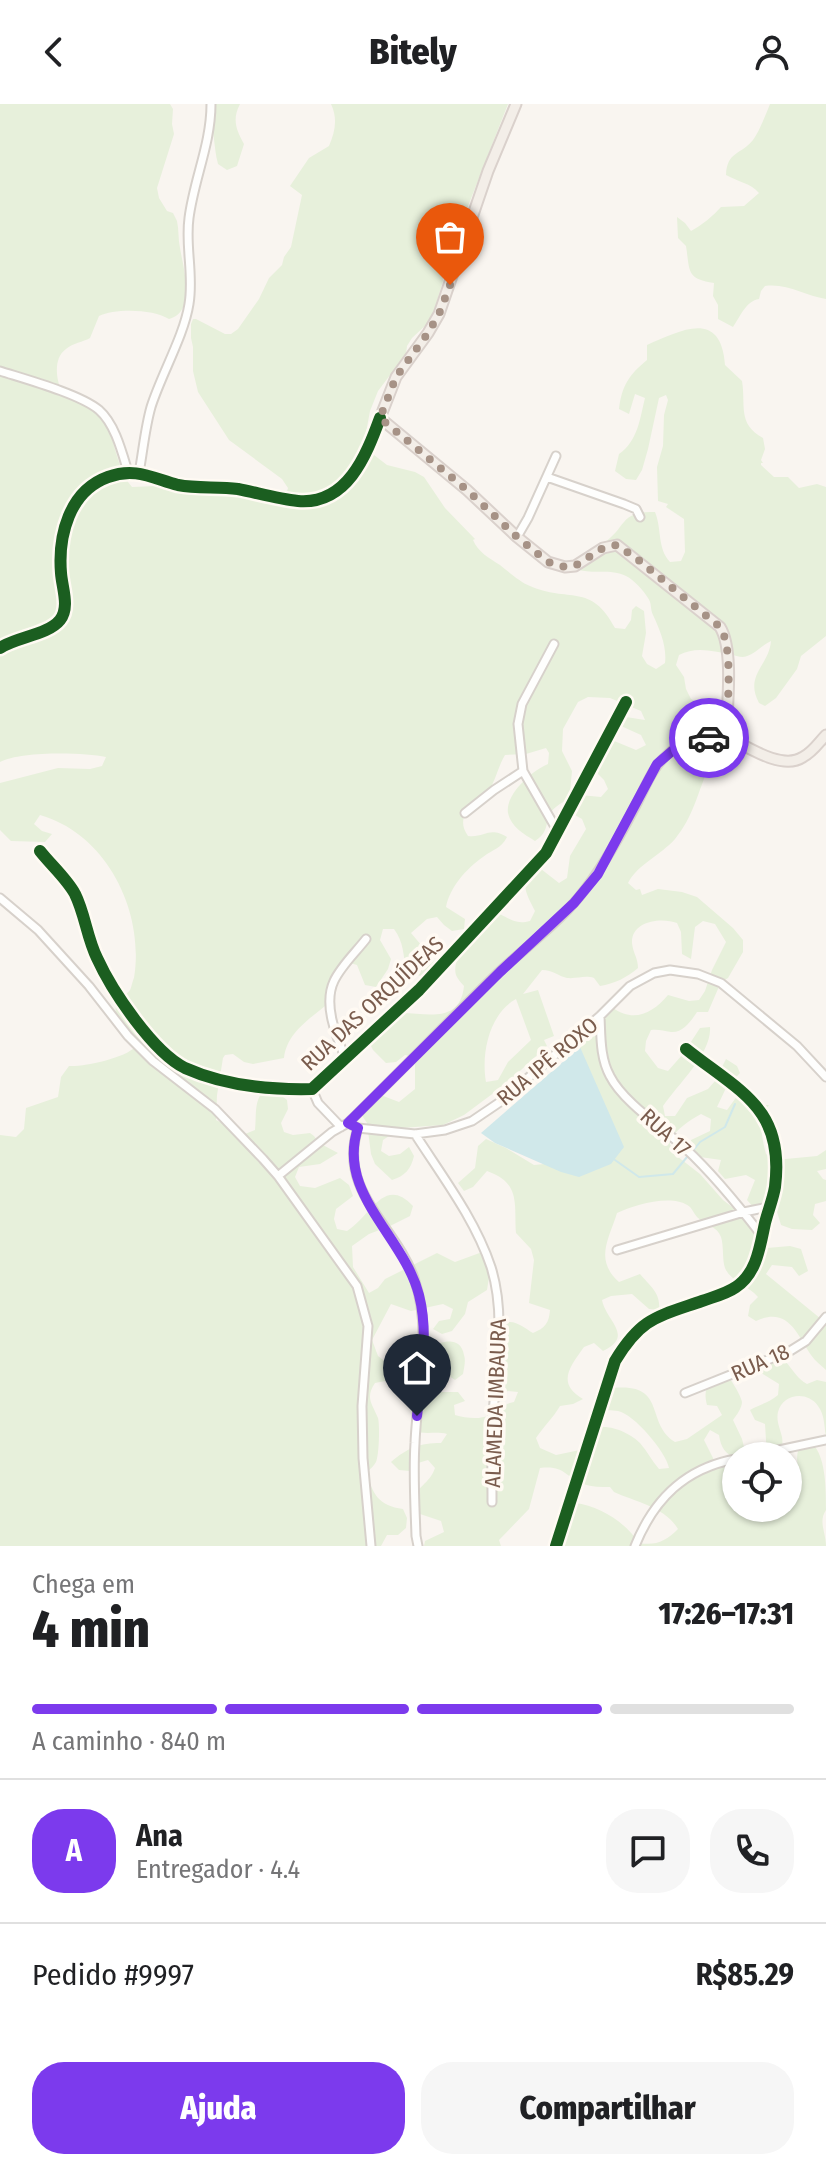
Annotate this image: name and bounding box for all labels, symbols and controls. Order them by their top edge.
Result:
icon: back [32,30,76,74]
text: Bitely [369,30,457,74]
icon: person [750,30,794,74]
pin [416,203,484,285]
icon: bag [428,215,472,259]
courier [669,698,749,778]
icon: car [687,716,731,760]
street label: RUA DAS ORQUÍDEAS [295,930,449,1076]
street label: RUA IPÊ ROXO [491,1011,603,1111]
street label: RUA 17 [635,1103,697,1162]
street label: ALAMEDA IMBAURA [479,1318,512,1488]
pin [383,1334,451,1416]
street label: RUA 18 [727,1338,794,1387]
icon: home [395,1346,439,1390]
map controls [722,1442,802,1522]
button: locate [722,1442,802,1522]
text: Chega em [32,1569,135,1600]
text: 17:26–17:31 [659,1596,794,1632]
text: 4 min [32,1598,150,1661]
text: A caminho · 840 m [32,1726,226,1757]
button: chat [606,1809,690,1893]
button: phone [710,1809,794,1893]
text: Ana [136,1818,183,1854]
text: A [66,1833,82,1869]
text: Entregador · 4.4 [136,1854,300,1885]
text: Pedido #9997 [32,1957,194,1993]
text: R$85.29 [696,1957,794,1993]
button: Ajuda [32,2062,405,2154]
button: Compartilhar [421,2062,794,2154]

